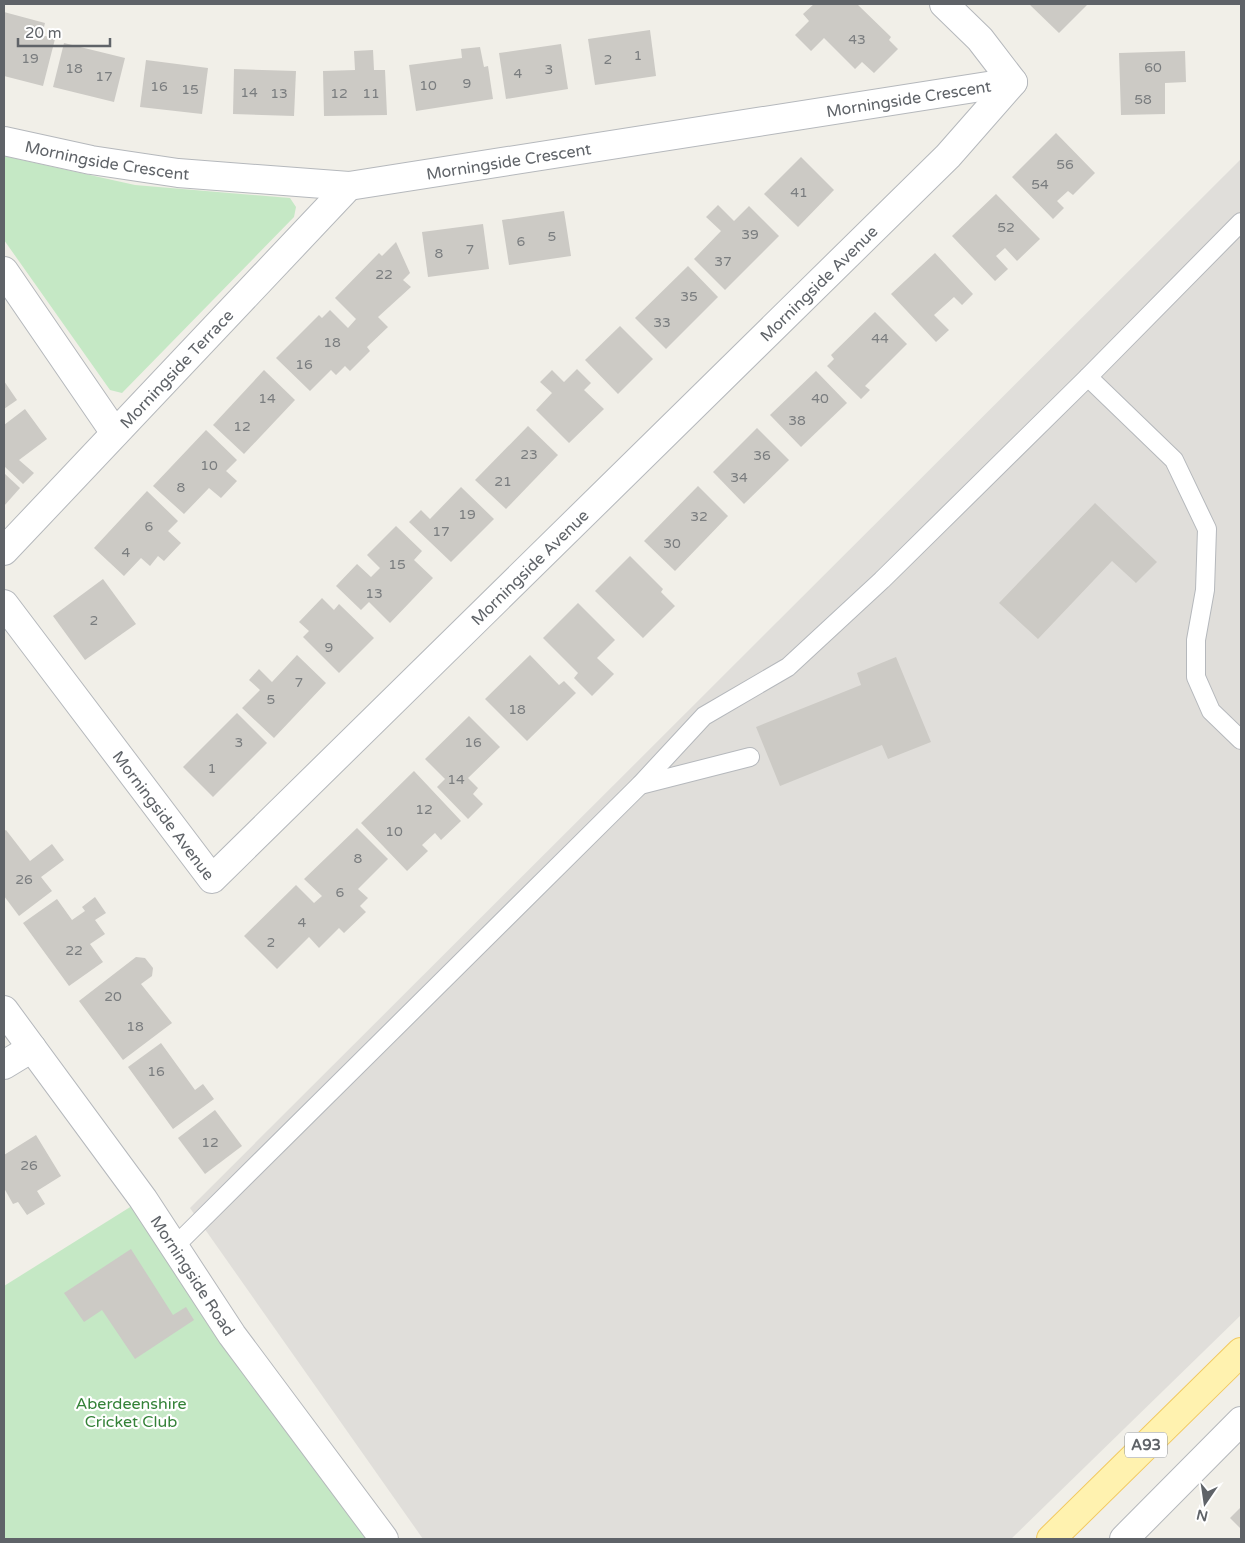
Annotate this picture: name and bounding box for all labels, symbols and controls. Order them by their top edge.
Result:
scale bar [18,15,110,47]
text: 20 m [25,24,62,42]
house number: 43 [848,31,866,48]
house number: 1 [634,47,642,64]
house number: 19 [21,50,39,67]
house number: 2 [604,51,612,68]
house number: 60 [1144,59,1162,76]
house number: 18 [65,60,83,77]
house number: 3 [545,61,553,78]
house number: 4 [514,65,523,82]
house number: 17 [95,68,113,85]
house number: 9 [463,75,471,92]
house number: 10 [419,77,437,94]
street label: Morningside Crescent [825,77,993,122]
house number: 16 [150,78,168,95]
house number: 15 [181,81,199,98]
house number: 14 [240,84,258,101]
house number: 13 [270,85,288,102]
house number: 12 [330,85,348,102]
house number: 11 [362,85,380,102]
house number: 58 [1134,91,1152,108]
street label: Morningside Crescent [23,137,190,185]
street label: Morningside Crescent [425,139,593,185]
house number: 56 [1056,156,1074,173]
house number: 54 [1031,176,1049,193]
house number: 41 [790,184,808,201]
house number: 52 [997,219,1015,236]
street label: Morningside Avenue [756,222,882,346]
house number: 39 [741,226,759,243]
house number: 5 [548,228,556,245]
house number: 6 [517,233,526,250]
house number: 7 [466,241,474,258]
house number: 8 [435,245,444,262]
house number: 37 [714,253,732,270]
house number: 22 [375,266,393,283]
house number: 35 [680,288,698,305]
street label: Morningside Terrace [116,306,238,433]
house number: 33 [653,314,671,331]
house number: 44 [871,330,889,347]
house number: 18 [323,334,341,351]
house number: 16 [295,356,313,373]
house number: 14 [258,390,276,407]
house number: 40 [811,390,829,407]
house number: 38 [788,412,806,429]
house number: 12 [233,418,251,435]
house number: 23 [520,446,538,463]
house number: 36 [753,447,771,464]
house number: 10 [200,457,218,474]
house number: 34 [730,469,748,486]
house number: 21 [494,473,512,490]
house number: 8 [177,479,186,496]
house number: 19 [458,506,476,523]
street label: Morningside Avenue [467,506,593,630]
house number: 32 [690,508,708,525]
house number: 6 [145,518,154,535]
house number: 17 [432,523,450,540]
house number: 30 [663,535,681,552]
house number: 4 [122,544,131,561]
house number: 15 [388,556,406,573]
house number: 13 [365,585,383,602]
house number: 2 [90,612,98,629]
house number: 9 [325,639,333,656]
house number: 7 [295,674,303,691]
house number: 5 [267,691,275,708]
house number: 18 [508,701,526,718]
house number: 3 [235,734,243,751]
house number: 16 [464,734,482,751]
street label: Morningside Avenue [108,747,218,885]
house number: 1 [208,760,216,777]
house number: 14 [447,771,465,788]
house number: 12 [415,801,433,818]
house number: 10 [385,823,403,840]
house number: 8 [354,850,363,867]
house number: 26 [15,871,33,888]
house number: 6 [336,884,345,901]
house number: 4 [298,914,307,931]
house number: 2 [267,934,275,951]
house number: 22 [65,942,83,959]
house number: 20 [104,988,122,1005]
house number: 18 [126,1018,144,1035]
house number: 16 [147,1063,165,1080]
house number: 12 [201,1134,219,1151]
house number: 26 [20,1157,38,1174]
street label: Morningside Road [146,1212,239,1340]
park label: Aberdeenshire Cricket Club [75,1394,187,1432]
road number: A93 [1125,1432,1167,1458]
north arrow [1180,1478,1230,1528]
text: N [1195,1506,1210,1525]

